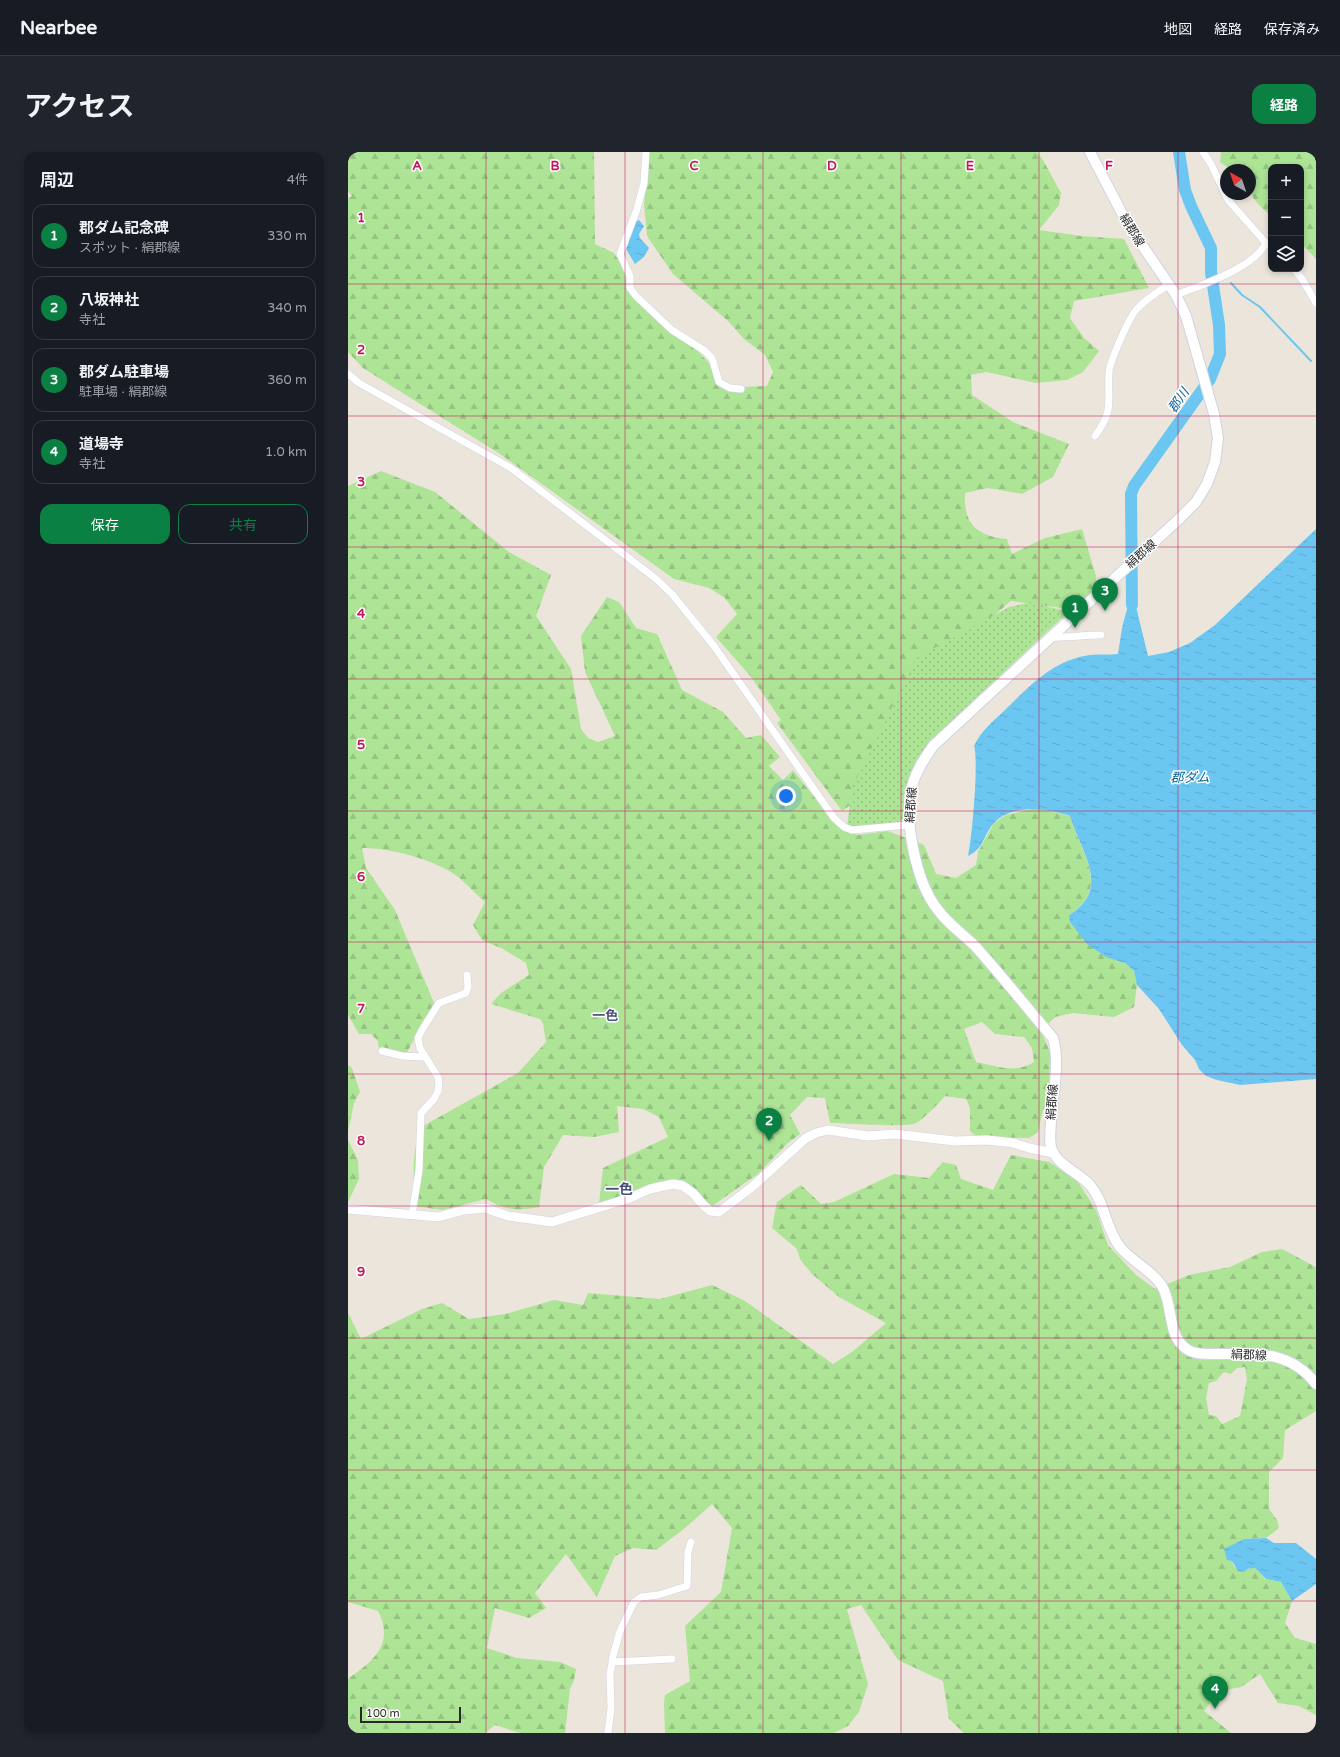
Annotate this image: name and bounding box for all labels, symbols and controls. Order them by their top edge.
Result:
text: Nearbee [20,17,97,39]
text: 地図 [1164,21,1192,38]
text: 経路 [1214,21,1242,38]
text: 保存済み [1264,21,1320,38]
button: 経路 [1252,84,1316,124]
text: アクセス [24,90,135,124]
text: A [412,158,422,174]
text: B [550,158,560,174]
text: C [689,158,699,174]
text: D [827,158,837,174]
text: E [966,158,974,174]
text: F [1105,158,1113,174]
north arrow [1220,164,1256,200]
map controls [1268,164,1304,272]
button: + [1268,164,1304,200]
text: 周辺 [40,170,74,191]
text: 4件 [287,172,308,188]
button: − [1268,200,1304,236]
text: 1 [357,210,365,226]
street label: 絹郡線 [1117,211,1147,249]
text: 郡ダム記念碑 [79,219,169,237]
text: 1 [50,228,58,244]
text: 330 m [267,228,307,244]
button: layers [1268,236,1304,272]
text: スポット · 絹郡線 [79,240,180,256]
text: 八坂神社 [79,291,139,309]
text: 2 [50,300,58,316]
text: 340 m [267,300,307,316]
text: 寺社 [79,312,105,328]
text: 2 [357,342,365,358]
text: 郡ダム駐車場 [79,363,169,381]
text: 3 [50,372,58,388]
text: 360 m [267,372,307,388]
text: 駐車場 · 絹郡線 [79,384,167,400]
water label: 郡川 [1165,384,1194,416]
text: 道場寺 [79,435,124,453]
text: 4 [50,444,58,460]
text: 1.0 km [265,444,307,460]
text: 寺社 [79,456,105,472]
text: 3 [357,474,365,490]
button: 保存 [40,504,170,544]
button: 共有 [178,504,308,544]
street label: 絹郡線 [1123,537,1159,571]
pin: 3 [1092,578,1118,611]
pin: 1 [1062,595,1088,628]
text: 4 [357,606,366,622]
text: 5 [357,737,365,753]
water label: 郡ダム [1170,770,1210,786]
your location [776,786,796,806]
street label: 絹郡線 [902,786,920,824]
text: 6 [357,869,365,885]
text: 7 [357,1001,365,1017]
district label: 一色 [592,1008,618,1024]
street label: 絹郡線 [1044,1084,1060,1120]
pin: 2 [756,1108,782,1141]
text: 8 [357,1133,365,1149]
district label: 一色 [605,1181,633,1198]
text: 9 [357,1264,365,1280]
street label: 絹郡線 [1231,1347,1267,1363]
pin: 4 [1202,1676,1228,1709]
scale bar [360,1705,461,1724]
text: 100 m [366,1707,400,1720]

